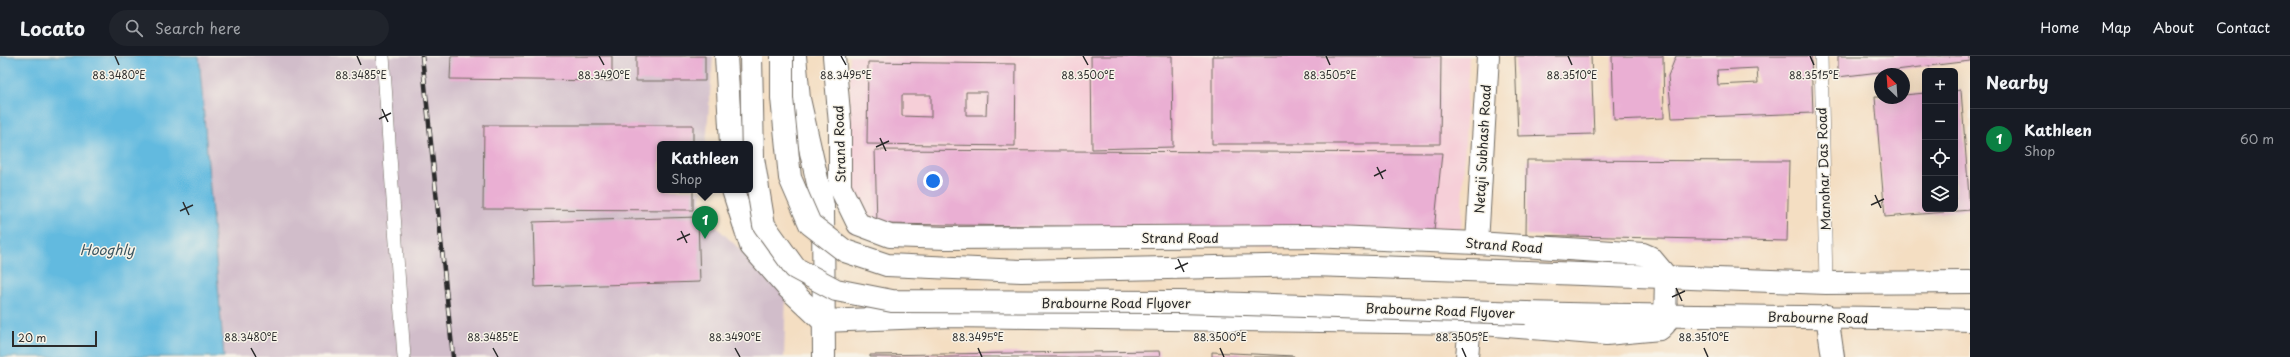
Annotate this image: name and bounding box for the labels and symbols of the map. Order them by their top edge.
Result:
text: 88.3480°E [92,67,146,82]
text: 88.3485°E [335,67,387,82]
text: 88.3490°E [578,67,630,82]
text: 88.3495°E [820,67,872,82]
text: 88.3500°E [1061,67,1115,82]
text: 88.3505°E [1303,67,1357,82]
text: 88.3510°E [1547,67,1597,82]
text: 88.3515°E [1789,67,1839,82]
north arrow [1874,68,1910,104]
street label: Netaji Subhash Road [1469,84,1495,214]
street label: Strand Road [828,105,850,183]
street label: Manohar Das Road [1811,107,1835,231]
your location [923,171,943,191]
pin: 1 [692,206,718,239]
street label: Strand Road [1141,228,1219,247]
street label: Strand Road [1465,233,1543,257]
water label: Hooghly [80,239,135,260]
street label: Brabourne Road Flyover [1041,293,1191,312]
street label: Brabourne Road Flyover [1365,298,1515,322]
street label: Brabourne Road [1767,307,1869,327]
scale bar [12,329,97,348]
text: 88.3480°E [224,329,278,344]
text: 88.3485°E [467,329,519,344]
text: 88.3490°E [709,329,761,344]
text: 88.3495°E [952,329,1004,344]
text: 88.3500°E [1193,329,1247,344]
text: 88.3505°E [1435,329,1489,344]
text: 88.3510°E [1679,329,1729,344]

